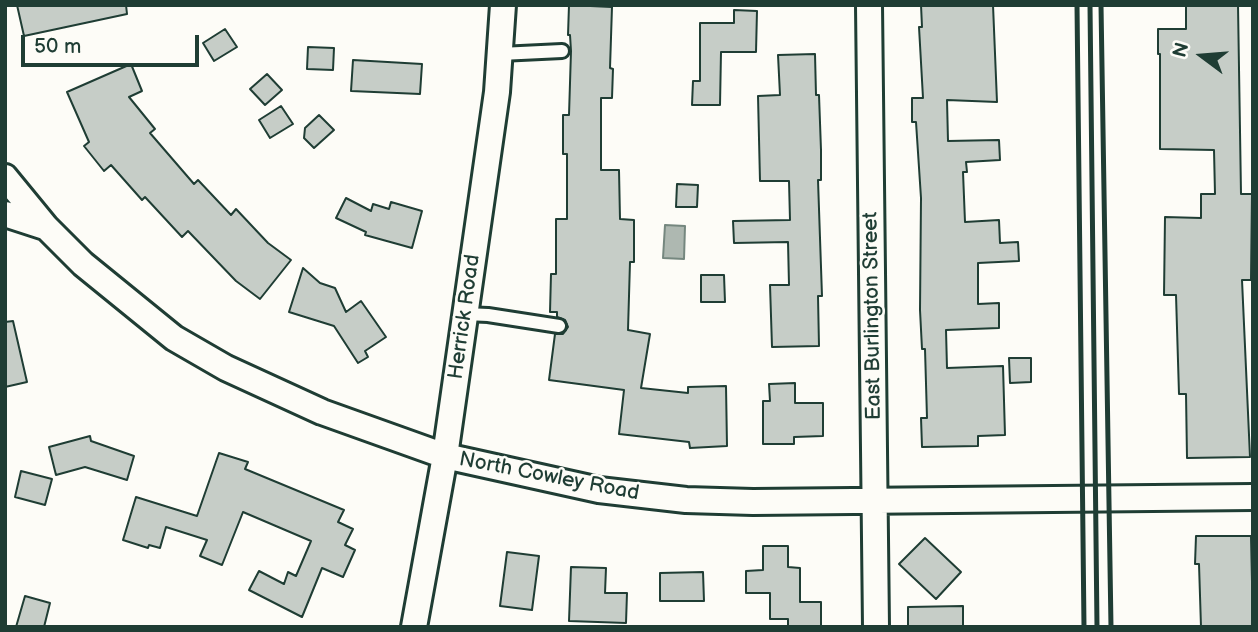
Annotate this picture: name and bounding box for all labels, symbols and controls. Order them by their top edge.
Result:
scale bar [24,21,203,65]
north arrow [1167,21,1237,91]
text: 50 m [34,34,81,59]
text: N [1168,40,1194,60]
street label: East Burlington Street [859,212,887,420]
street label: Herrick Road [444,253,486,381]
street label: North Cowley Road [457,447,641,507]

